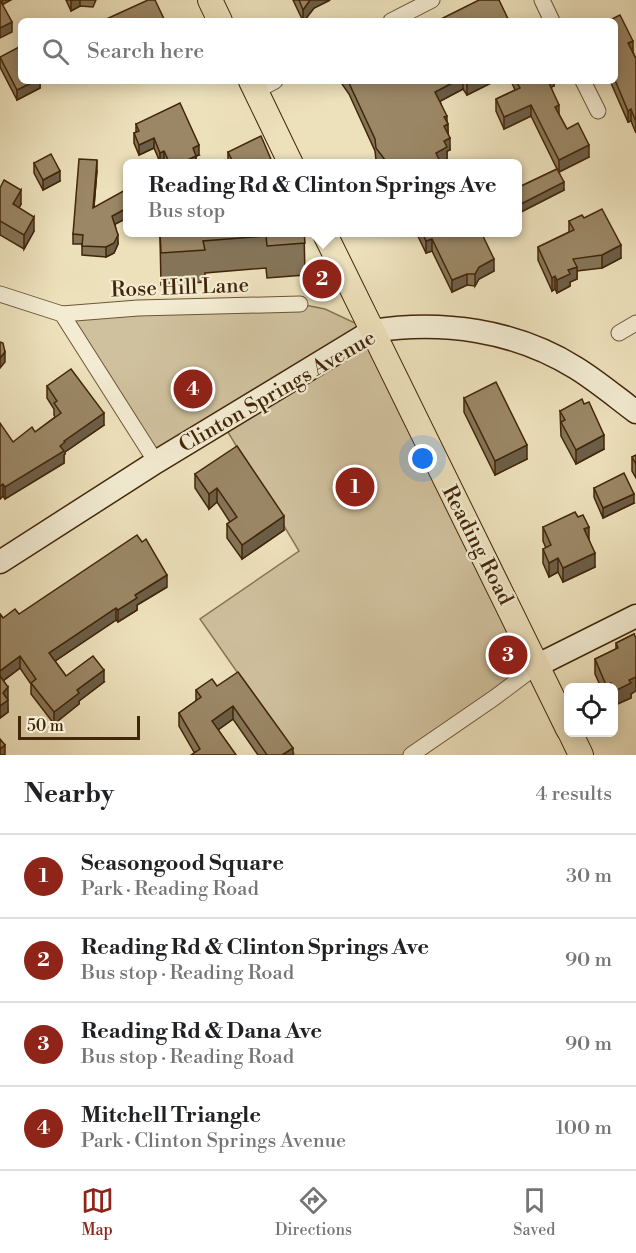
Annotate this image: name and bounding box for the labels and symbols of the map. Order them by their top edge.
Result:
pin: 2 [302,256,342,302]
street label: Rose Hill Lane [110,273,250,303]
street label: Clinton Springs Avenue [175,325,380,459]
pin: 4 [174,366,212,412]
your location [408,444,437,473]
pin: 1 [336,464,374,510]
street label: Reading Road [436,481,518,610]
pin: 3 [488,632,528,678]
scale bar [18,713,140,740]

